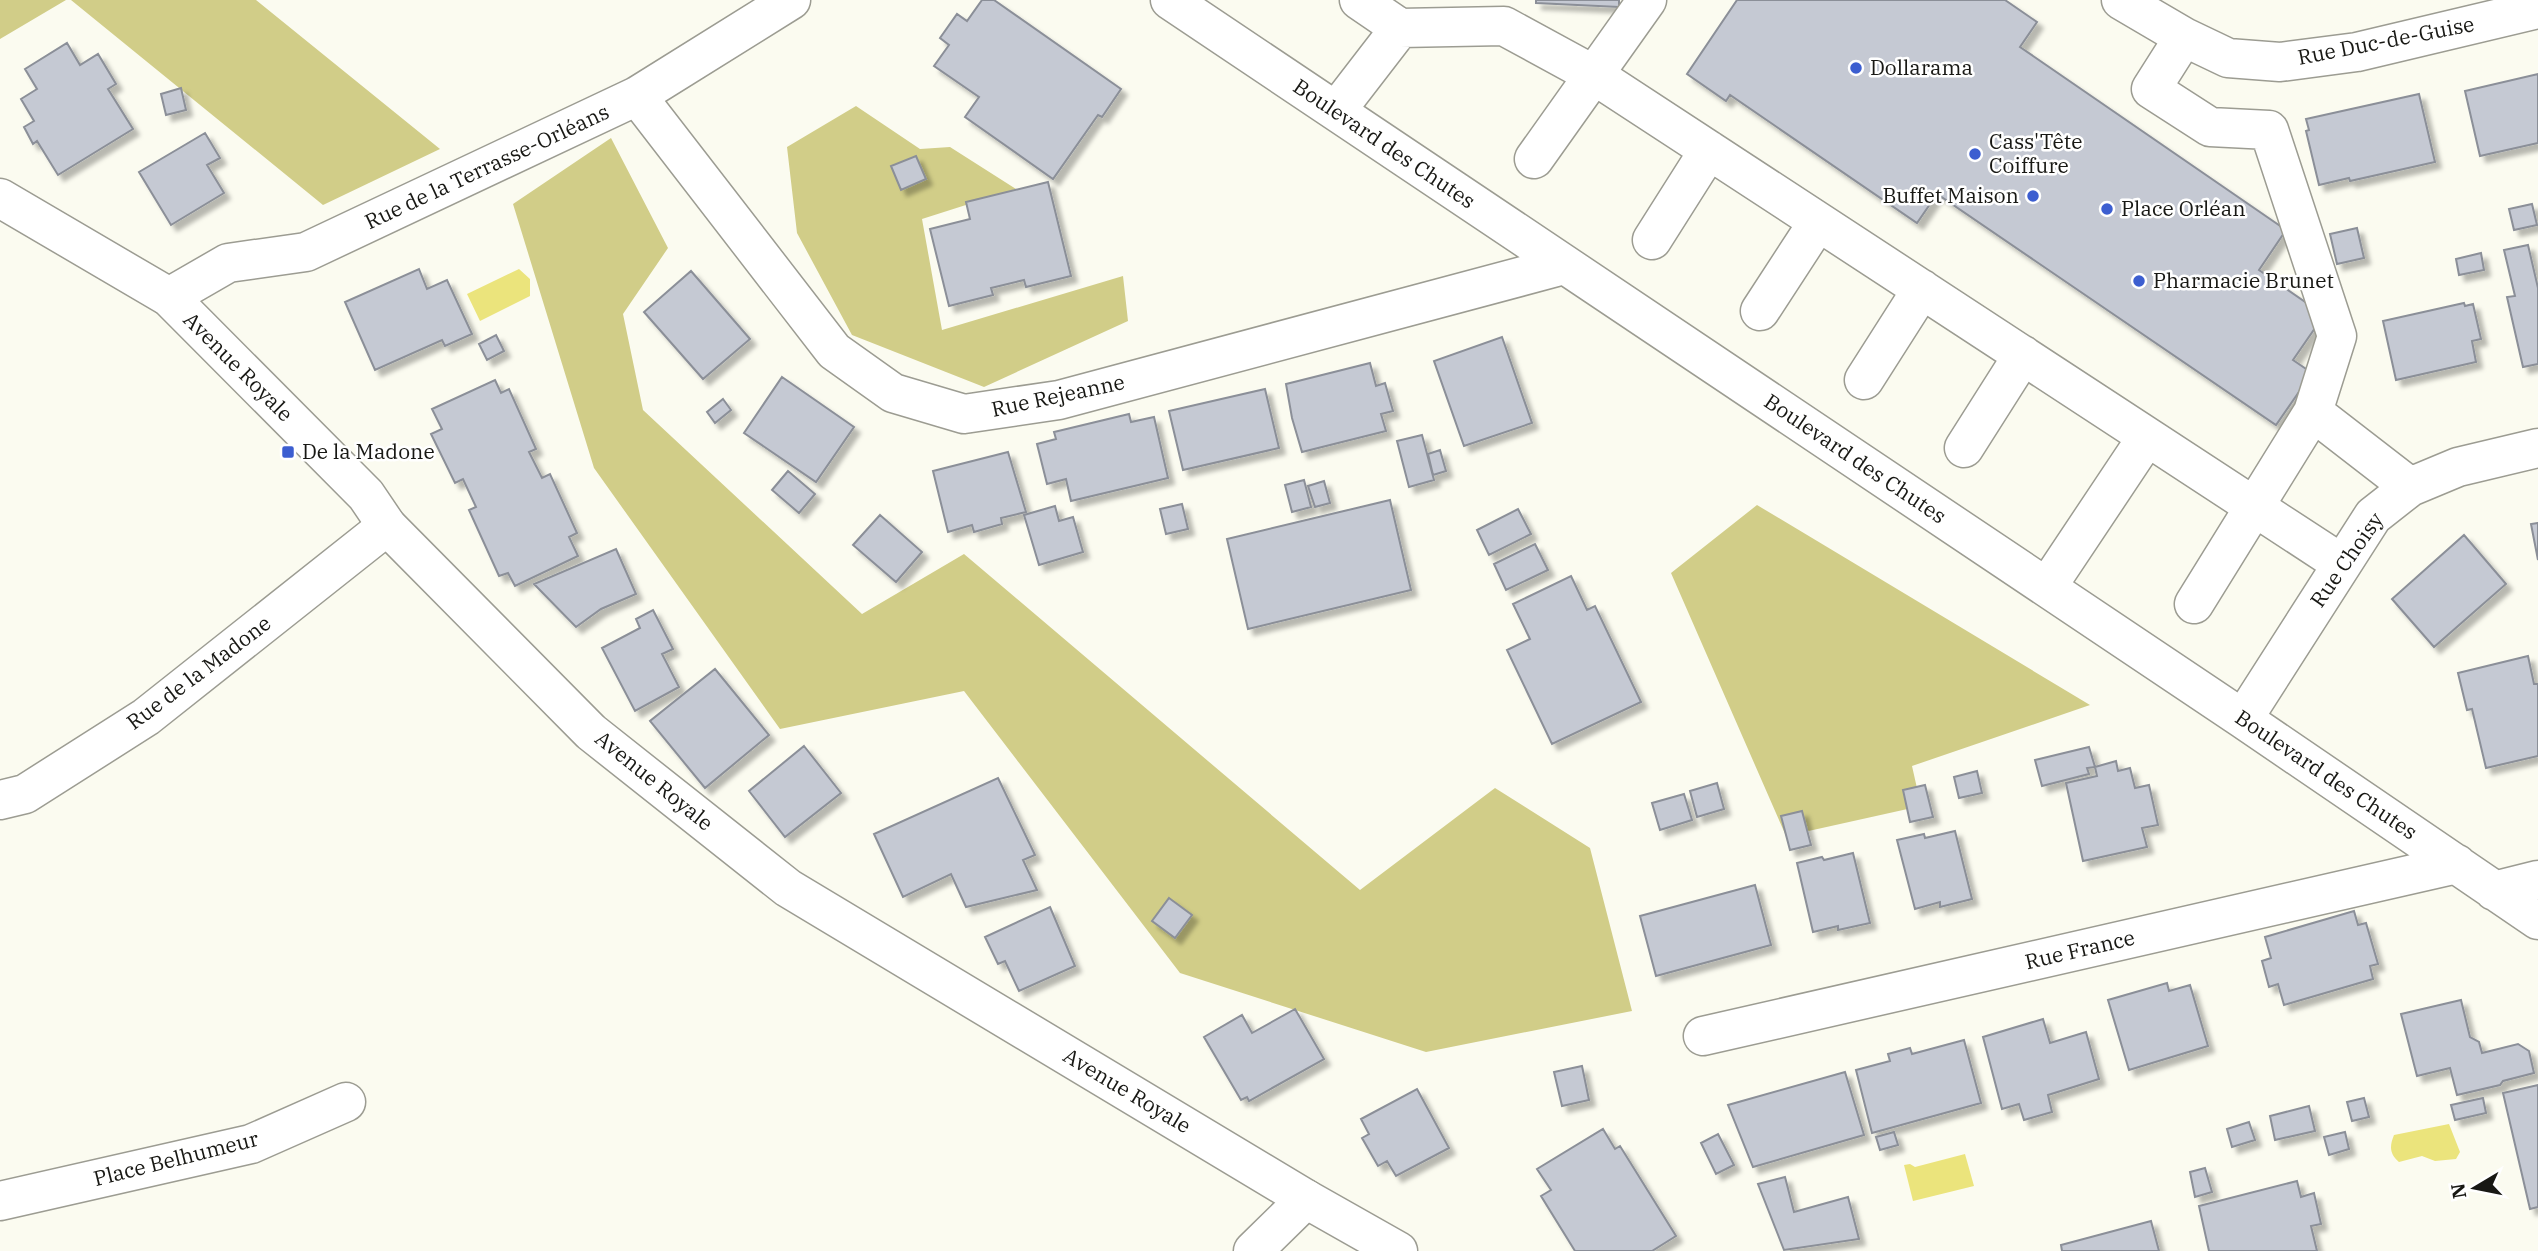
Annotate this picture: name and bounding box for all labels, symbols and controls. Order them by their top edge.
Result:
street label: Rue Duc-de-Guise [2295,9,2477,71]
place label: Dollarama [1870,53,1973,81]
marker: Dollarama [1848,60,1864,76]
street label: Boulevard des Chutes [1288,72,1481,215]
street label: Rue de la Terrasse-Orléans [360,97,613,235]
place label: Cass'Tête Coiffure [1989,127,2082,179]
marker: Cass'Tête Coiffure [1967,146,1983,162]
place label: Buffet Maison [1882,181,2019,209]
marker: Buffet Maison [2025,188,2041,204]
place label: Place Orléan [2121,194,2246,222]
marker: Place Orléan [2099,201,2115,217]
place label: Pharmacie Brunet [2153,266,2334,294]
marker: Pharmacie Brunet [2131,273,2147,289]
street label: Avenue Royale [178,305,300,427]
street label: Rue Rejeanne [989,367,1127,423]
street label: Boulevard des Chutes [1759,387,1952,530]
place label: De la Madone [302,437,435,465]
marker: De la Madone [280,444,296,460]
street label: Rue Choisy [2303,506,2390,612]
street label: Rue de la Madone [121,609,276,736]
street label: Boulevard des Chutes [2230,703,2423,846]
street label: Avenue Royale [590,724,719,836]
street label: Rue France [2022,923,2137,975]
street label: Avenue Royale [1059,1041,1197,1139]
street label: Place Belhumeur [90,1124,262,1192]
north arrow [2440,1153,2510,1223]
text: N [2445,1181,2471,1200]

